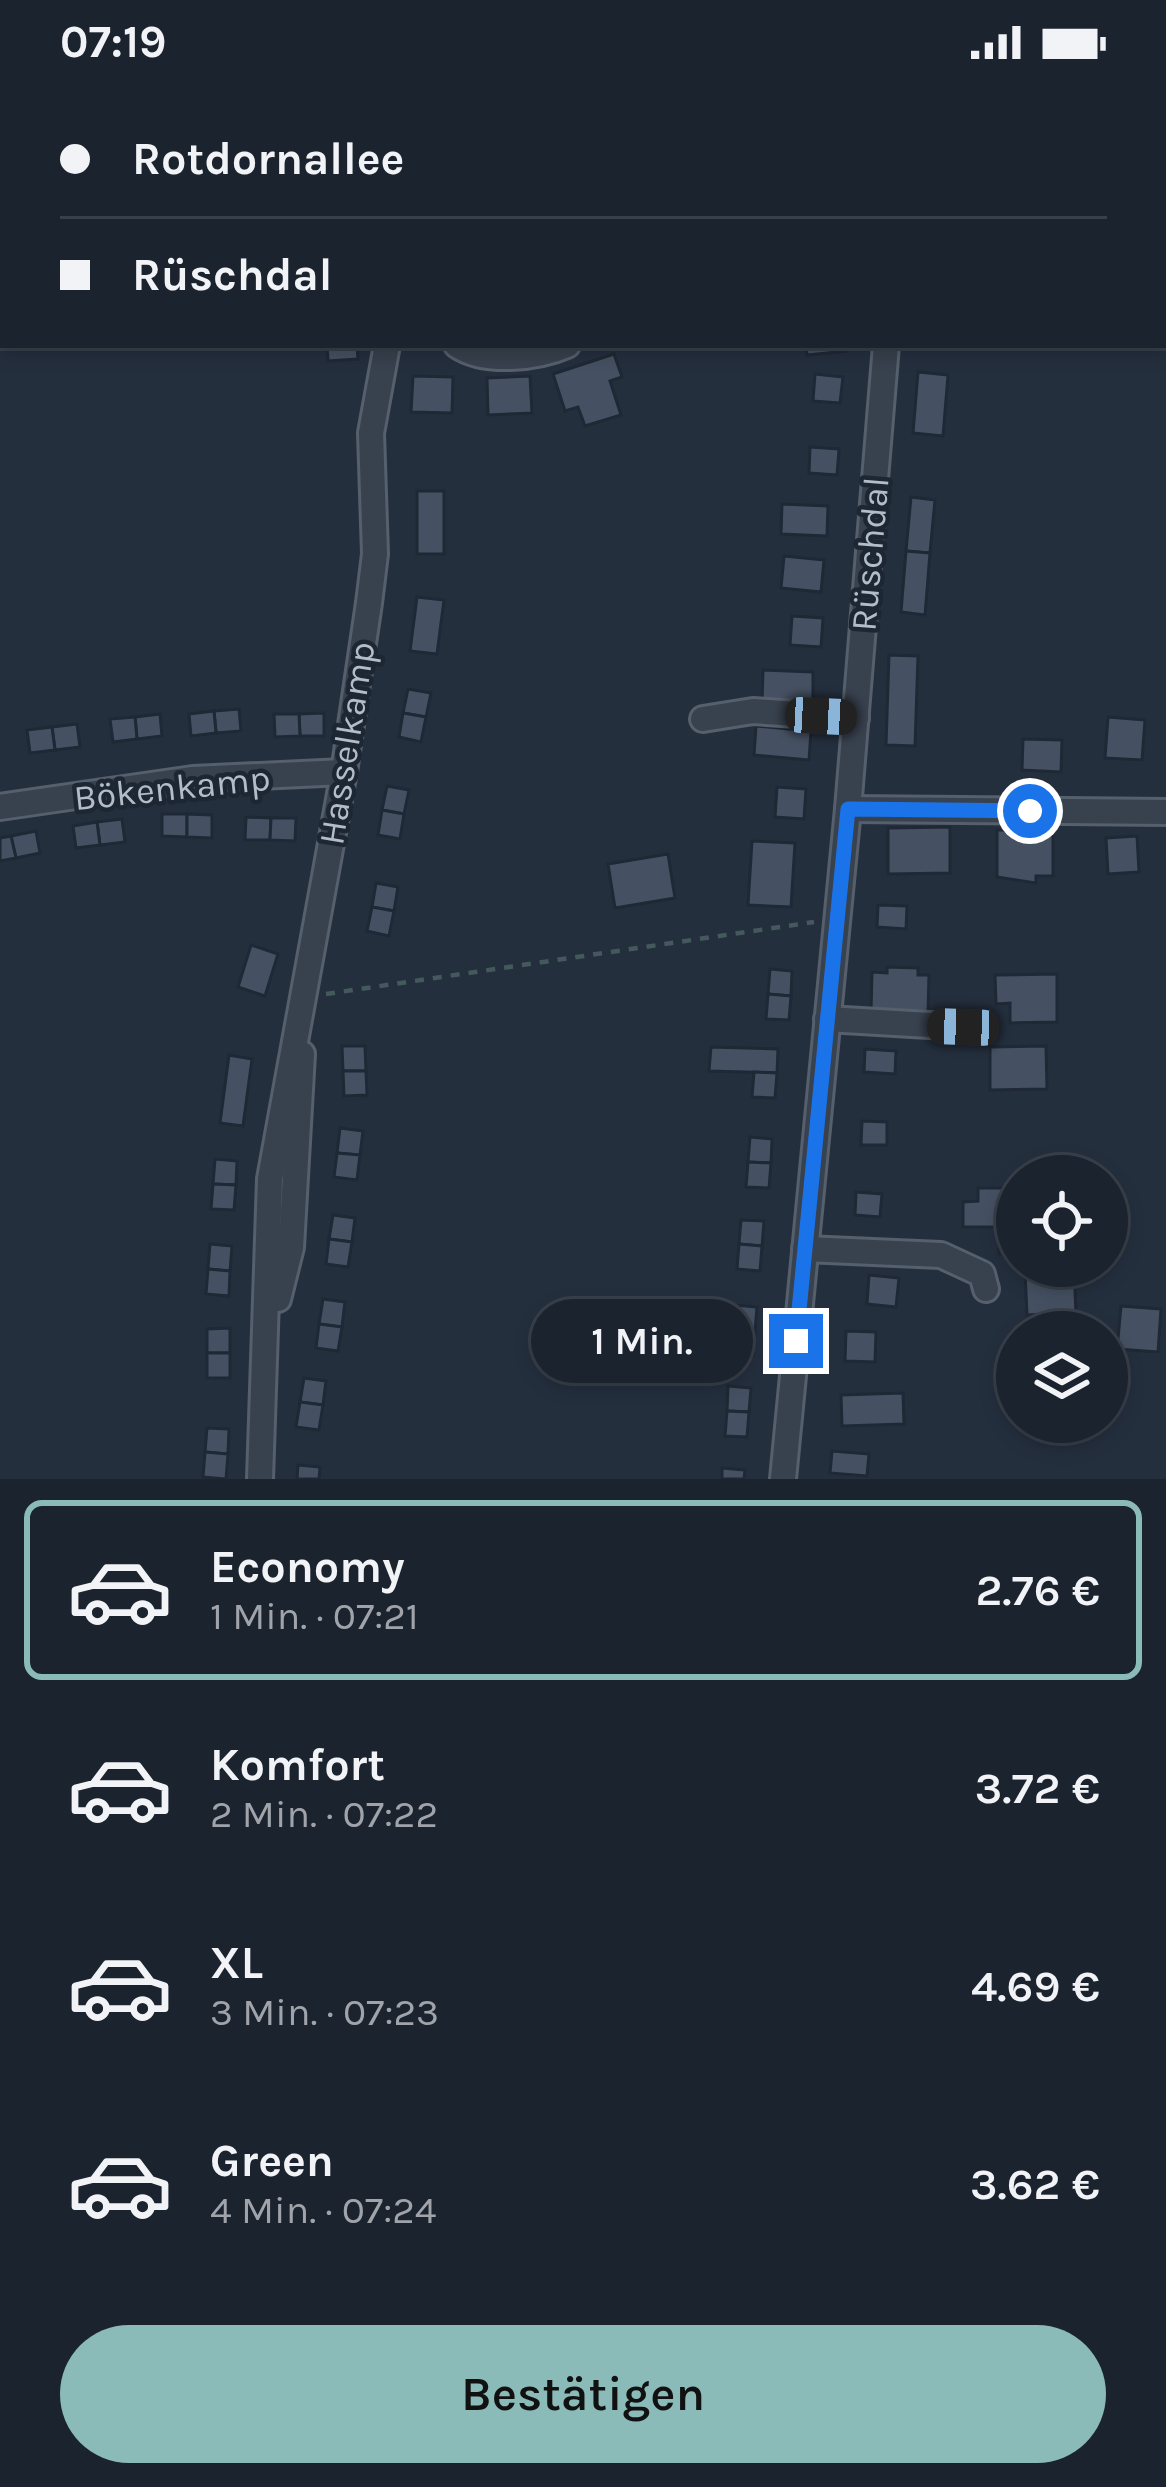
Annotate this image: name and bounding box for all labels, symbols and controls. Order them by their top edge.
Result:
text: 07:19 [60,16,166,68]
text: Rotdornallee [132,133,404,185]
text: Rüschdal [132,249,332,301]
street label: Rüschdal [842,475,898,633]
street label: Hasselkamp [310,639,384,848]
car [784,696,858,736]
street label: Bökenkamp [72,757,272,819]
route start [1003,784,1057,838]
car [926,1008,1000,1046]
map controls [996,1155,1128,1443]
button: locate [996,1155,1128,1287]
callout: 1 Min. [532,1299,754,1383]
button: layers [996,1311,1128,1443]
route end [769,1314,823,1368]
text: 1 Min. [591,1318,693,1364]
icon: car [66,1536,174,1644]
text: Economy [210,1541,405,1593]
text: 2.76 € [975,1564,1100,1616]
text: 1 Min. · 07:21 [210,1593,419,1639]
icon: car [66,1734,174,1842]
text: Komfort [210,1739,385,1791]
text: 3.72 € [975,1762,1100,1814]
text: 2 Min. · 07:22 [210,1791,438,1837]
icon: car [66,1932,174,2040]
text: XL [210,1937,263,1989]
text: 4.69 € [971,1960,1100,2012]
text: 3 Min. · 07:23 [210,1989,439,2035]
icon: car [66,2130,174,2238]
text: Green [210,2135,334,2187]
text: 3.62 € [970,2158,1100,2210]
text: 4 Min. · 07:24 [210,2187,437,2233]
button: Bestätigen [60,2325,1106,2463]

